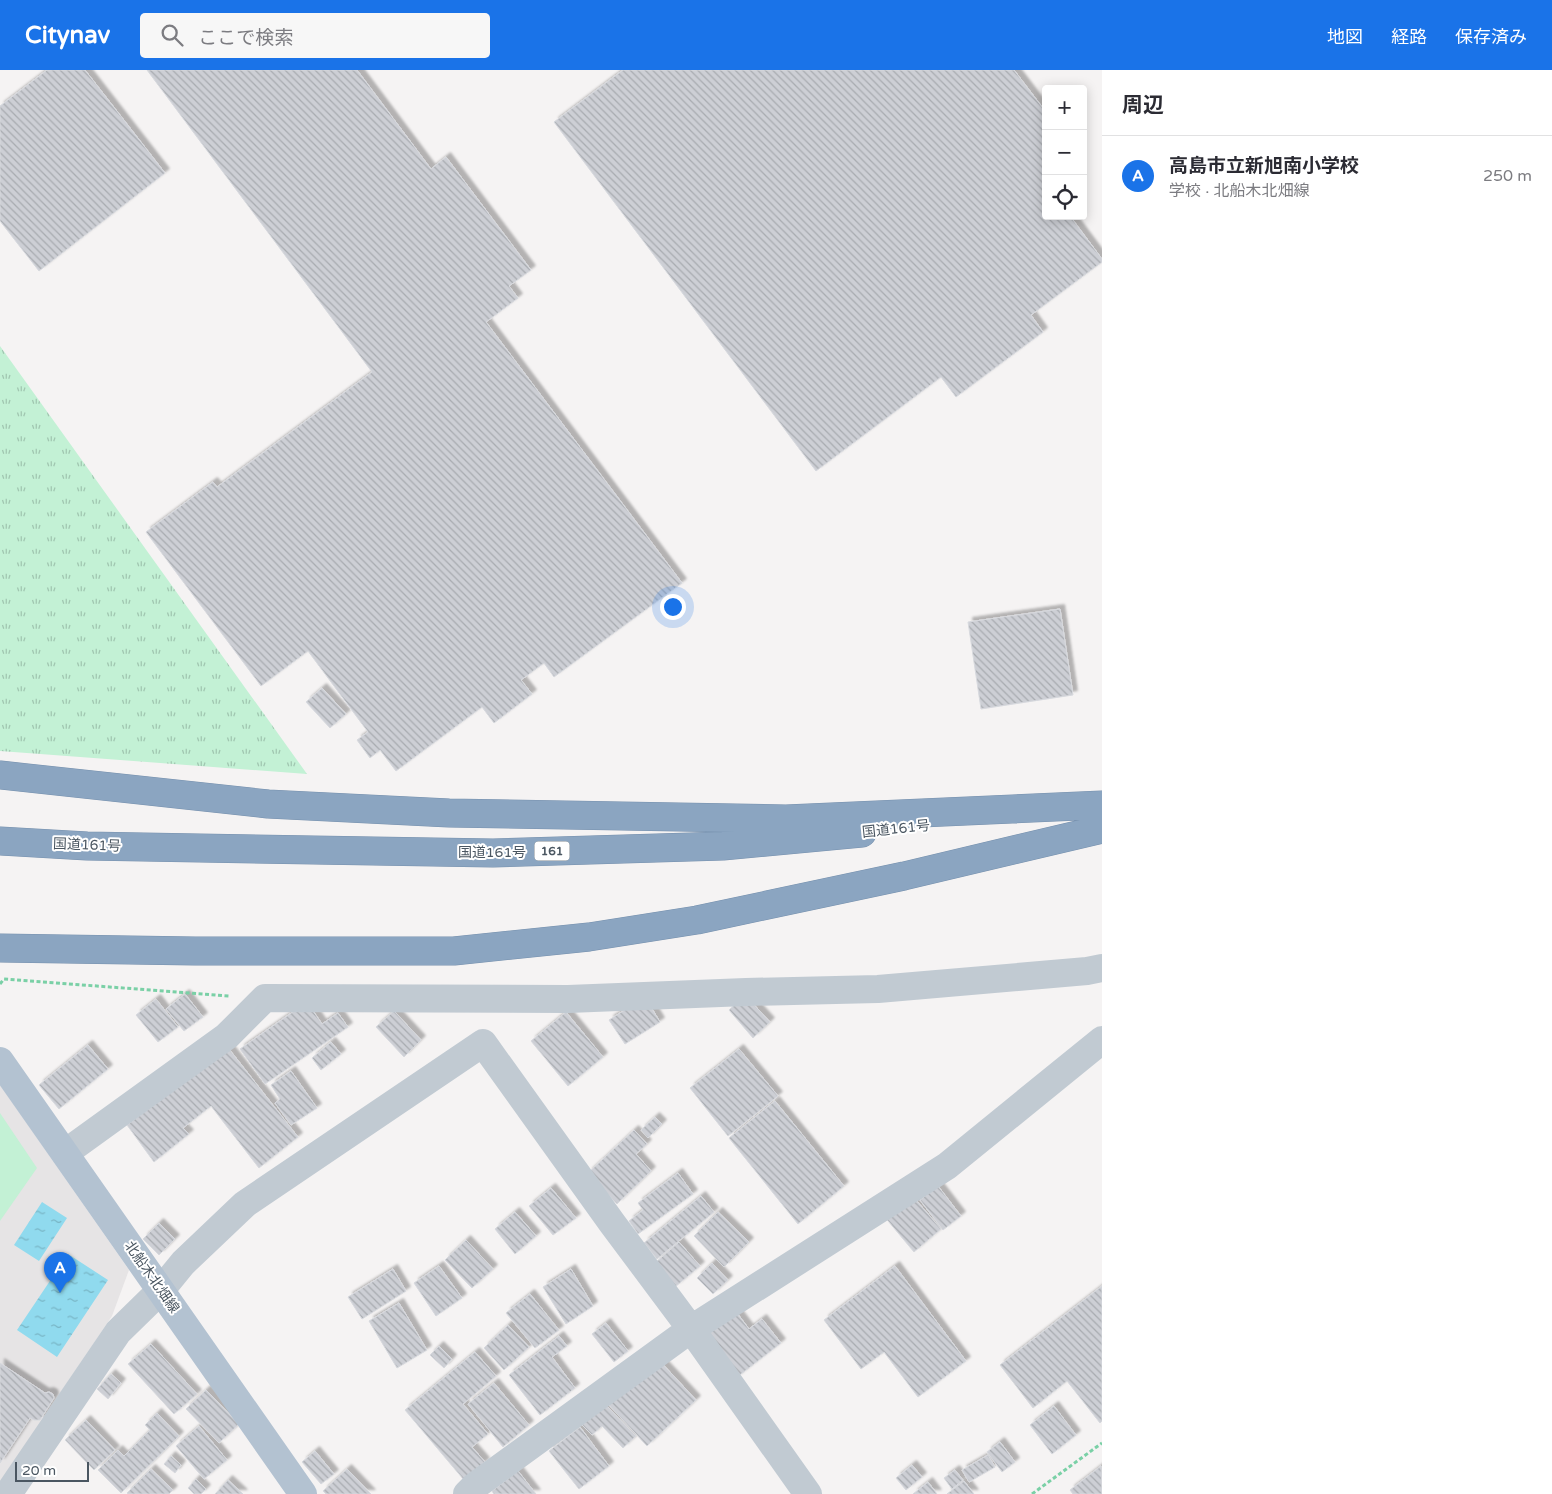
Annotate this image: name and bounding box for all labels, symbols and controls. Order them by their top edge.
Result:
search box [140,13,490,58]
text: Citynav [25,21,110,50]
icon: search [158,21,186,49]
text: 地図 [1327,26,1363,48]
text: 経路 [1391,26,1427,48]
text: 保存済み [1455,26,1527,48]
text: ここで検索 [198,27,293,49]
map controls [1042,85,1087,220]
button: + [1042,85,1087,130]
text: 周辺 [1122,93,1164,118]
button: − [1042,130,1087,175]
text: 高島市立新旭南小学校 [1169,155,1359,177]
text: A [1132,166,1144,186]
text: 250 m [1483,166,1532,186]
button: locate [1042,175,1087,220]
text: 学校 · 北船木北畑線 [1169,181,1309,201]
your location [660,594,686,620]
street label: 国道161号 [861,817,931,841]
street label: 国道161号 [53,835,121,855]
road number: 161 [534,841,570,860]
street label: 国道161号 [458,844,526,861]
street label: 北船木北畑線 [121,1238,183,1316]
pin: A [44,1252,76,1293]
scale bar [15,1459,89,1482]
text: 20 m [22,1462,56,1479]

